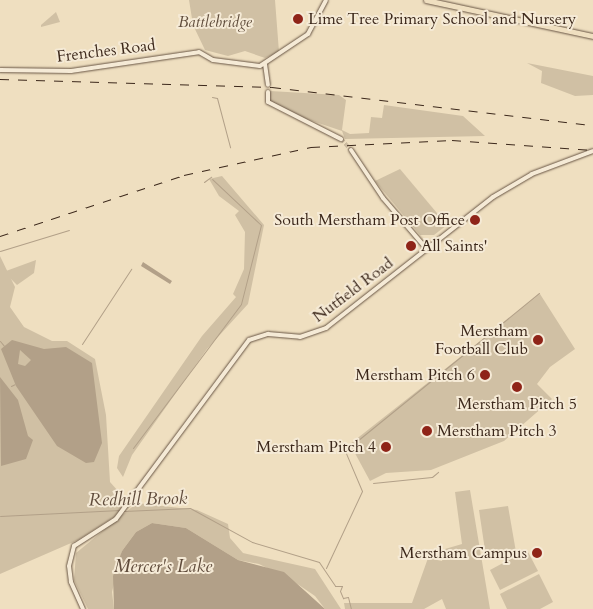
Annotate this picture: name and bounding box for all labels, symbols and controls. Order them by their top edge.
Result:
place label: Lime Tree Primary School and Nursery [308,9,576,29]
park label: Battlebridge [178,12,252,32]
marker: Lime Tree Primary School and Nursery [292,13,304,25]
street label: Frenches Road [55,35,157,67]
place label: South Merstham Post Office [274,210,465,230]
marker: South Merstham Post Office [469,214,481,226]
place label: All Saints' [421,236,487,256]
marker: All Saints' [405,240,417,252]
street label: Nutfield Road [309,254,397,326]
place label: Merstham Football Club [435,321,528,359]
marker: Merstham Football Club [532,334,544,346]
place label: Merstham Pitch 6 [355,365,475,385]
marker: Merstham Pitch 6 [479,369,491,381]
marker: Merstham Pitch 5 [511,381,523,393]
place label: Merstham Pitch 5 [457,394,577,414]
place label: Merstham Pitch 3 [437,421,557,441]
marker: Merstham Pitch 3 [421,425,433,437]
place label: Merstham Pitch 4 [256,437,376,457]
marker: Merstham Pitch 4 [380,441,392,453]
water label: Redhill Brook [88,488,188,512]
place label: Merstham Campus [400,543,527,563]
marker: Merstham Campus [531,547,543,559]
water label: Mercer's Lake [114,556,212,578]

